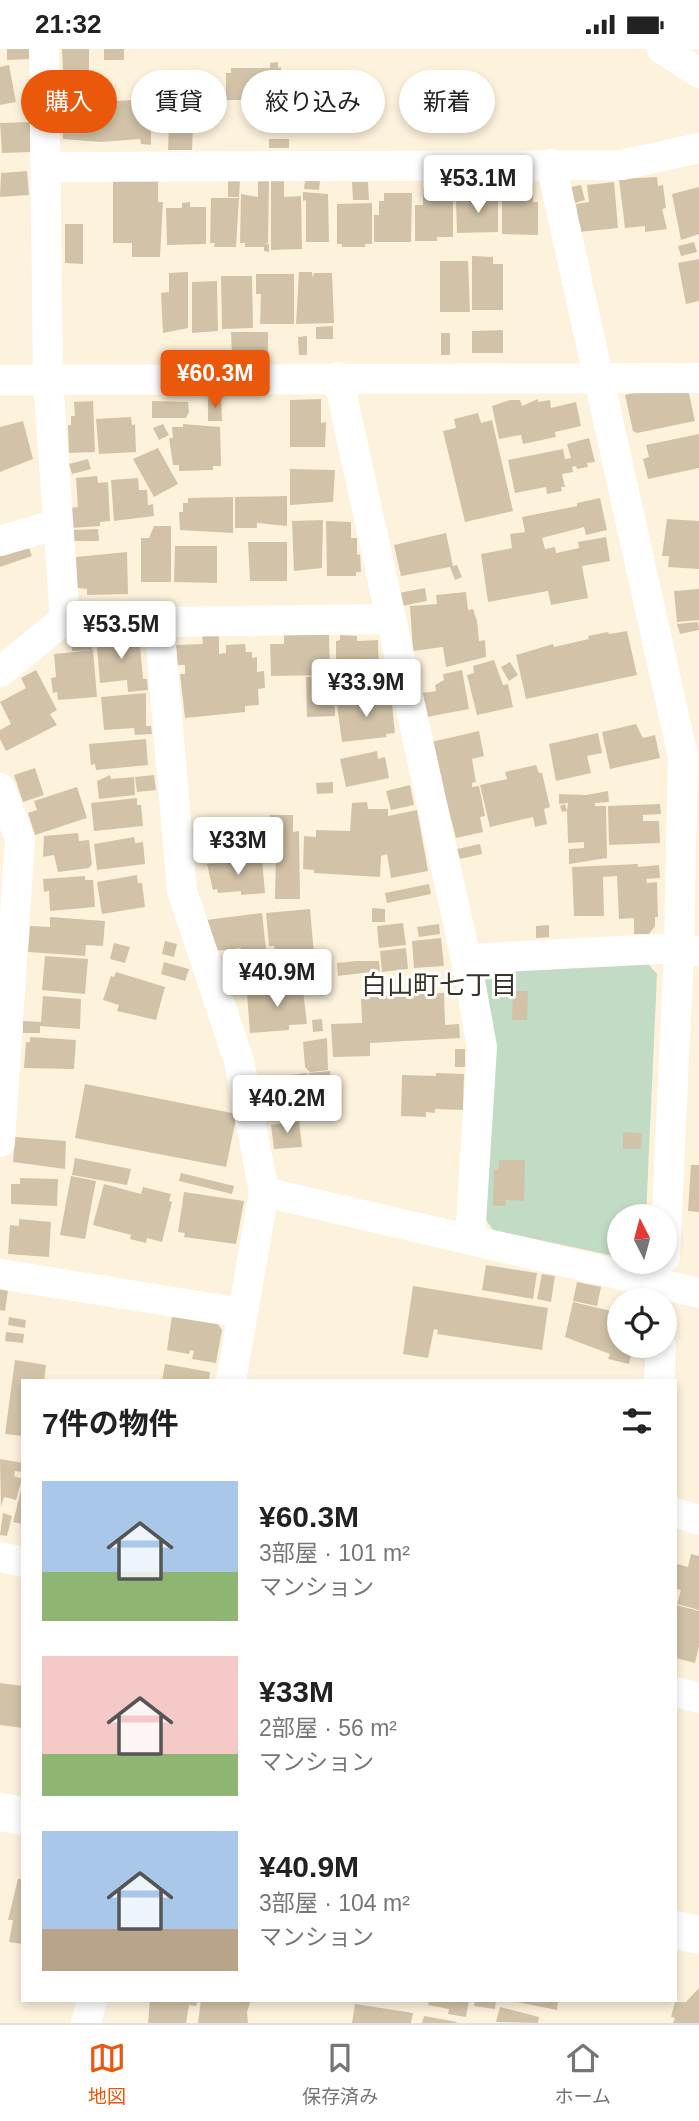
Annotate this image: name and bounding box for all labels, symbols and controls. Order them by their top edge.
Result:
text: 21:32 [35,9,102,39]
chip: 購入 [21,70,117,133]
chip: 賃貸 [131,70,227,133]
chip: 絞り込み [241,70,385,133]
chip: 新着 [399,70,495,133]
pin: ¥53.1M [421,155,535,215]
text: ¥53.1M [440,165,516,191]
pin: ¥60.3M [158,351,272,410]
text: ¥60.3M [177,360,253,386]
pin: ¥53.5M [64,601,178,661]
text: ¥53.5M [83,611,159,637]
pin: ¥33.9M [309,659,423,719]
text: ¥33.9M [328,669,404,695]
pin: ¥33M [197,817,279,877]
text: ¥33M [209,827,267,853]
pin: ¥40.9M [220,949,334,1009]
text: ¥40.9M [239,959,315,985]
district label: 白山町七丁目 [361,970,517,1000]
pin: ¥40.2M [230,1075,344,1135]
text: ¥40.2M [249,1085,325,1111]
north arrow [607,1204,677,1274]
map controls [607,1204,677,1358]
button: locate [607,1288,677,1358]
icon: filters [618,1402,656,1440]
text: 7件の物件 [42,1407,179,1440]
text: ¥60.3M [259,1500,359,1533]
icon: home [98,1509,182,1593]
text: 3部屋 · 101 m² [259,1540,410,1566]
text: マンション [259,1574,374,1600]
text: ¥33M [259,1675,334,1708]
icon: home [98,1684,182,1768]
text: 2部屋 · 56 m² [259,1715,397,1741]
text: マンション [259,1749,374,1775]
text: ¥40.9M [259,1850,359,1883]
icon: home [98,1859,182,1943]
text: 3部屋 · 104 m² [259,1890,410,1916]
text: マンション [259,1924,374,1950]
tab: 地図 [88,2039,126,2108]
tab: 保存済み [302,2039,378,2108]
tab: ホーム [554,2039,611,2108]

